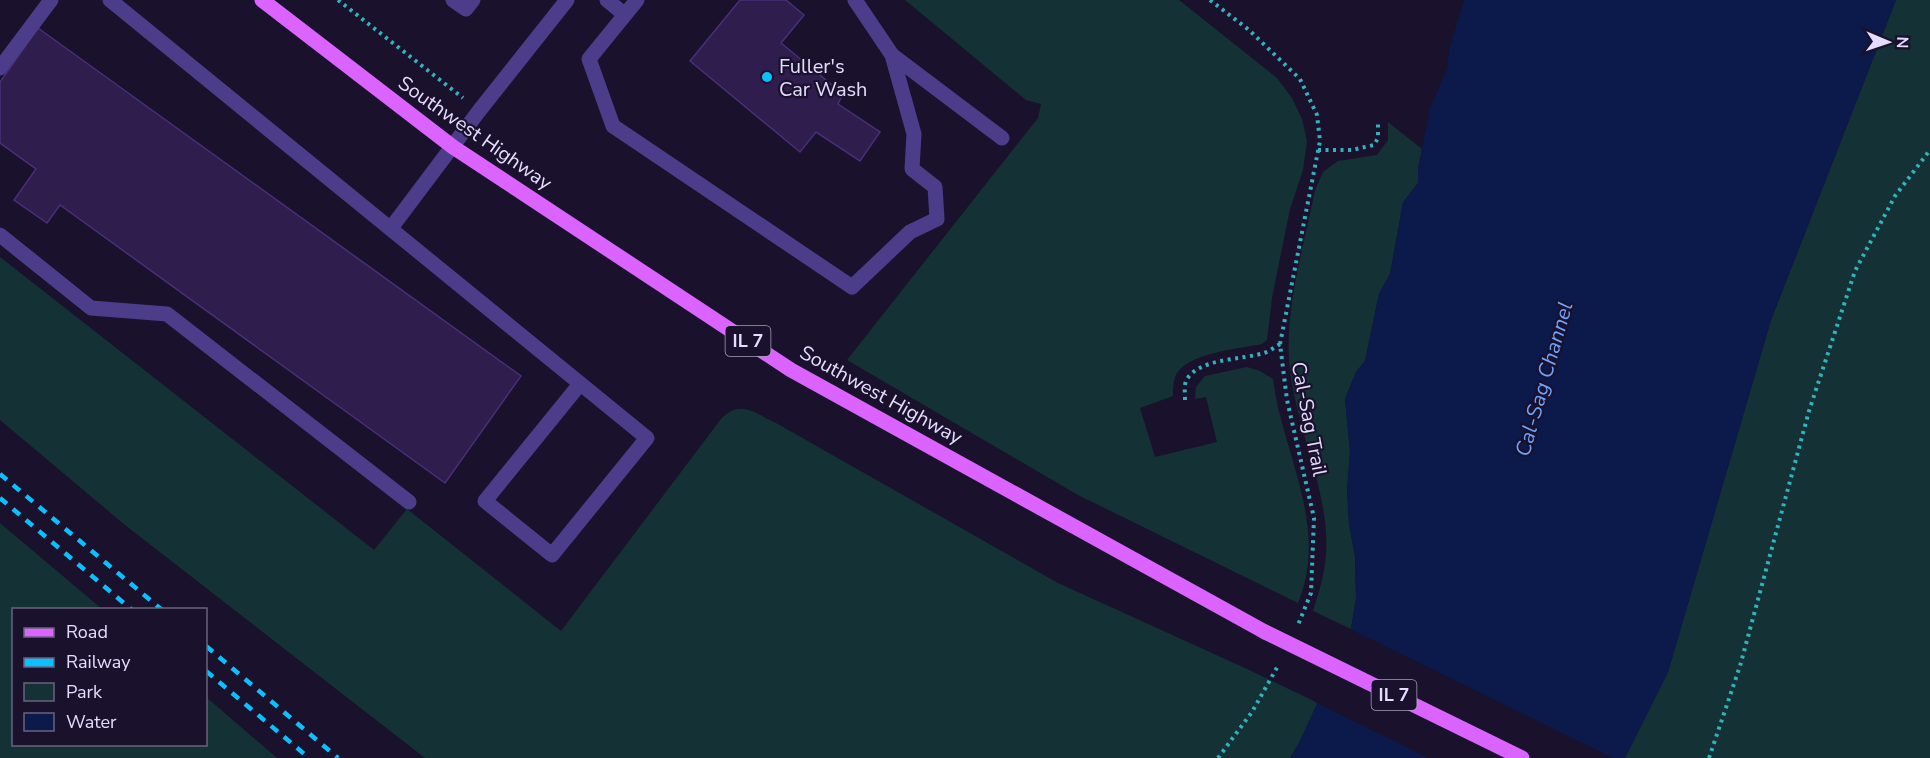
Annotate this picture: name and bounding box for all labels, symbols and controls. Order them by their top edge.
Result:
north arrow [1858,12,1918,72]
text: N [1891,36,1913,49]
place label: Fuller's Car Wash [779,53,868,103]
street label: Southwest Highway [393,70,558,197]
marker: Fuller's Car Wash [760,70,774,84]
water label: Cal-Sag Channel [1509,298,1579,460]
road number: IL 7 [726,326,771,356]
street label: Southwest Highway [795,339,968,451]
street label: Cal-Sag Trail [1285,359,1333,479]
legend [12,608,207,746]
text: Road [66,620,108,644]
text: Railway [66,650,131,674]
text: Park [66,680,103,704]
road number: IL 7 [1372,680,1416,710]
text: Water [66,710,117,734]

